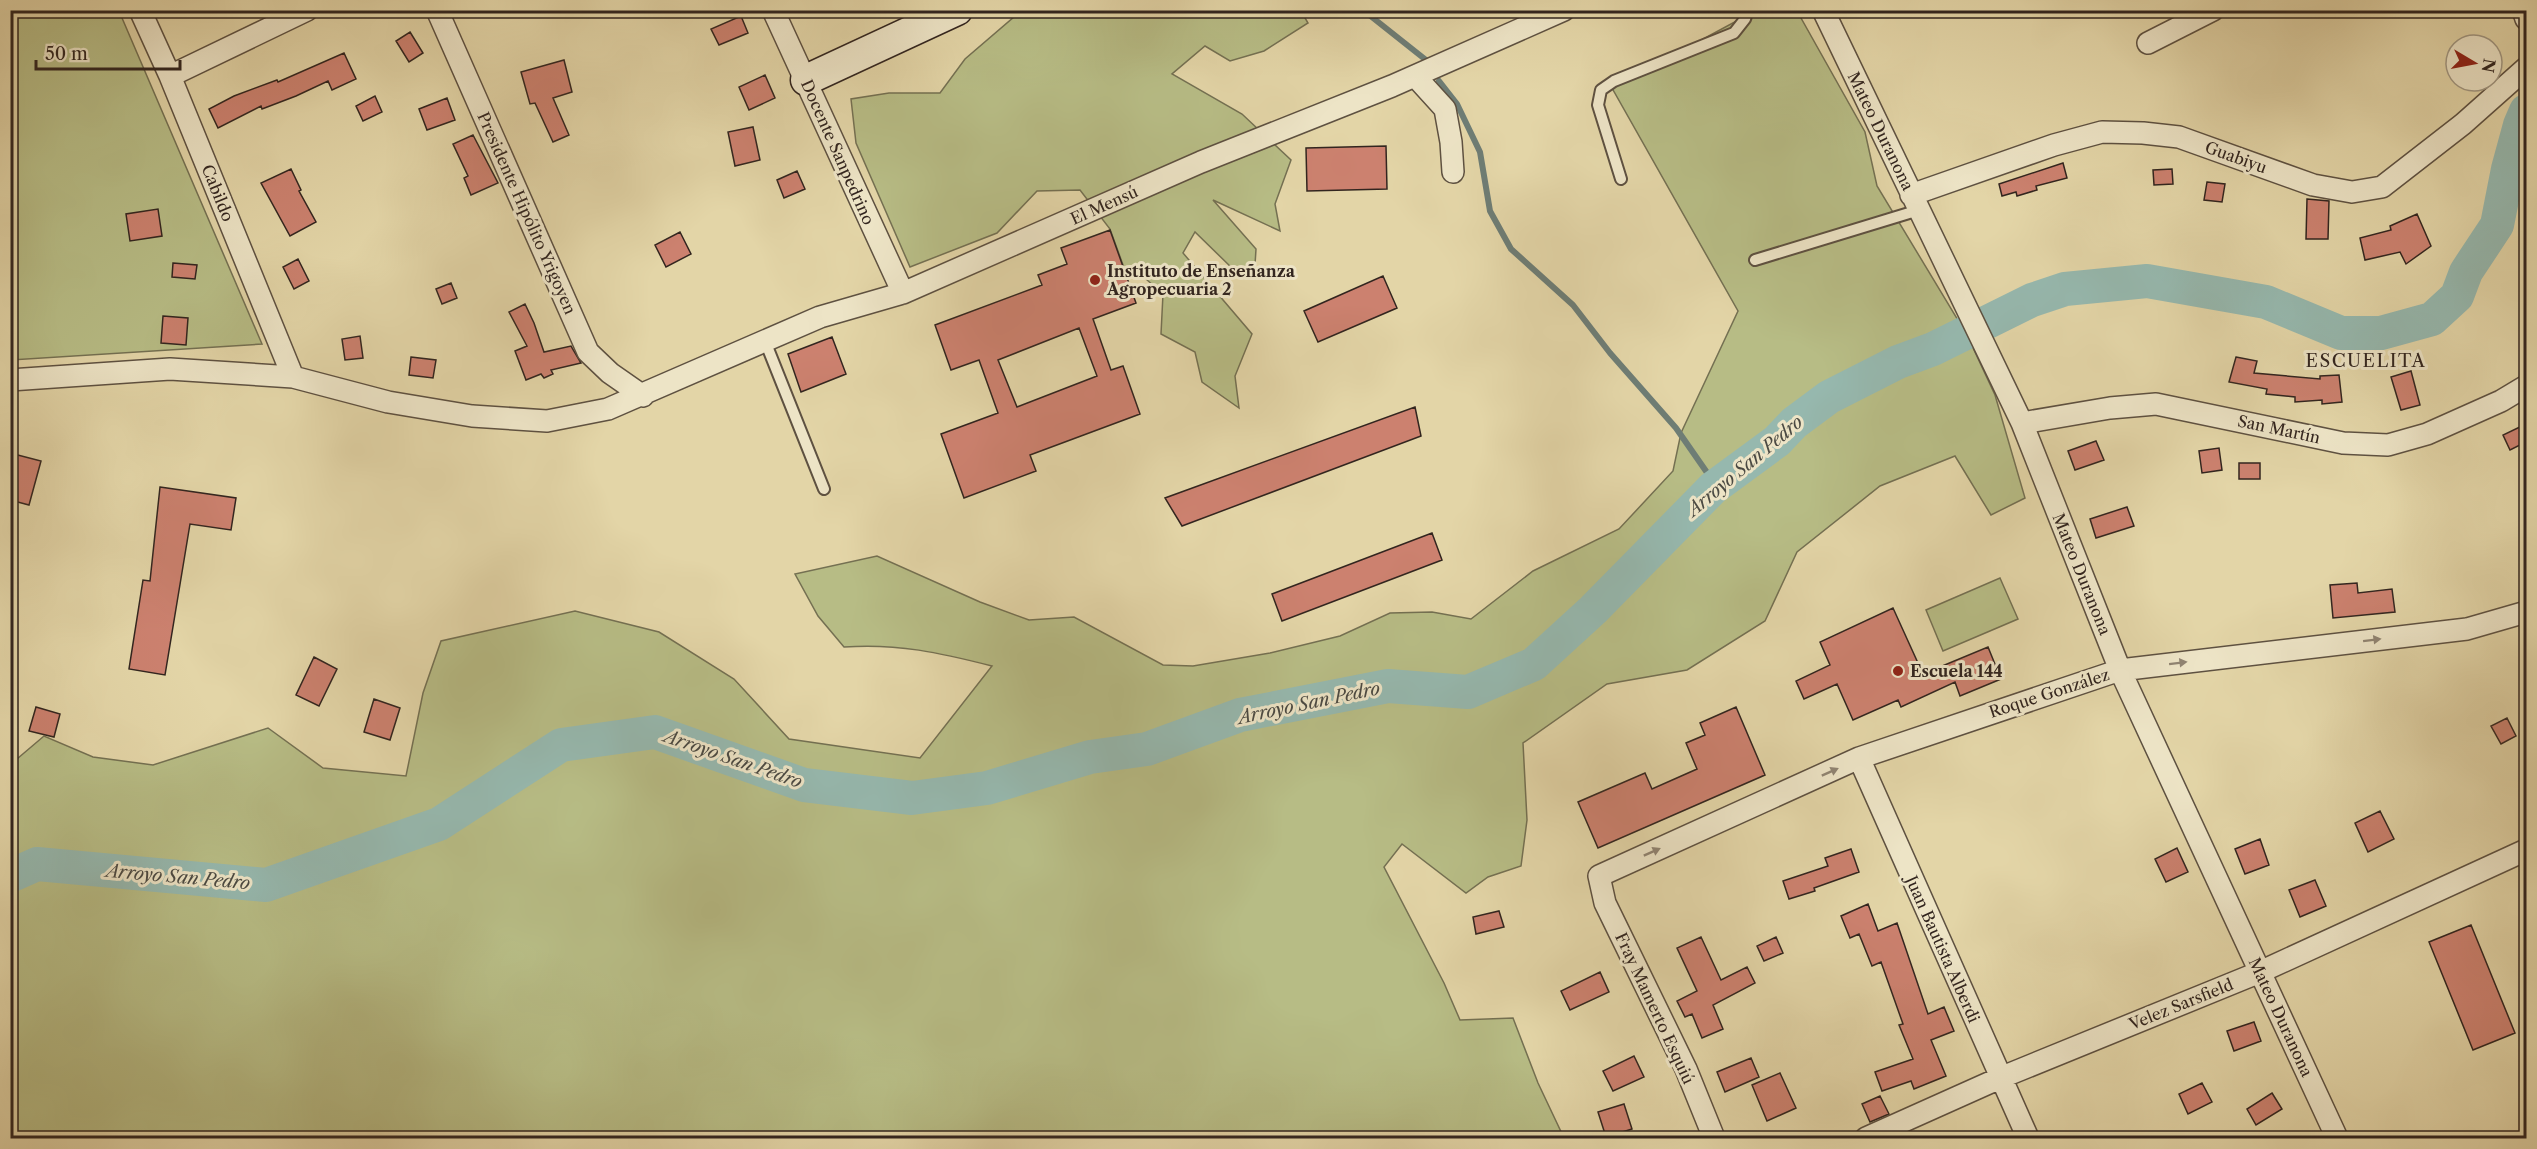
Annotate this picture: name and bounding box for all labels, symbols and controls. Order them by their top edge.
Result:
scale bar [36,33,180,71]
north arrow [2444,33,2504,93]
text: 50 m [45,43,88,65]
text: N [2478,57,2500,74]
street label: Mateo Duranona [1844,68,1919,194]
street label: Docente Sanpedrino [797,76,879,228]
street label: Presidente Hipólito Yrigoyen [473,109,581,317]
street label: Guabiyu [2202,137,2270,177]
street label: Cabildo [198,162,239,225]
street label: El Mensú [1067,181,1141,229]
place label: Instituto de Enseñanza Agropecuaria 2 [1106,261,1296,299]
marker: Instituto de Enseñanza Agropecuaria 2 [1088,273,1102,287]
district label: ESCUELITA [2306,350,2426,372]
street label: San Martín [2236,410,2322,448]
water label: Arroyo San Pedro [1680,411,1807,523]
street label: Mateo Duranona [2048,510,2116,638]
one-way arrow [2363,635,2382,645]
one-way arrow [2169,658,2188,668]
place label: Escuela 144 [1910,661,2003,681]
marker: Escuela 144 [1891,664,1905,678]
street label: Roque González [1986,664,2112,722]
water label: Arroyo San Pedro [1233,677,1382,729]
water label: Arroyo San Pedro [658,724,805,793]
one-way arrow [1821,767,1838,776]
one-way arrow [1643,847,1661,857]
water label: Arroyo San Pedro [102,859,251,894]
street label: Juan Bautista Alberdi [1900,870,1984,1026]
street label: Fray Mamerto Esquiú [1611,929,1699,1087]
street label: Mateo Duranona [2245,954,2318,1080]
street label: Velez Sarsfield [2125,974,2236,1034]

